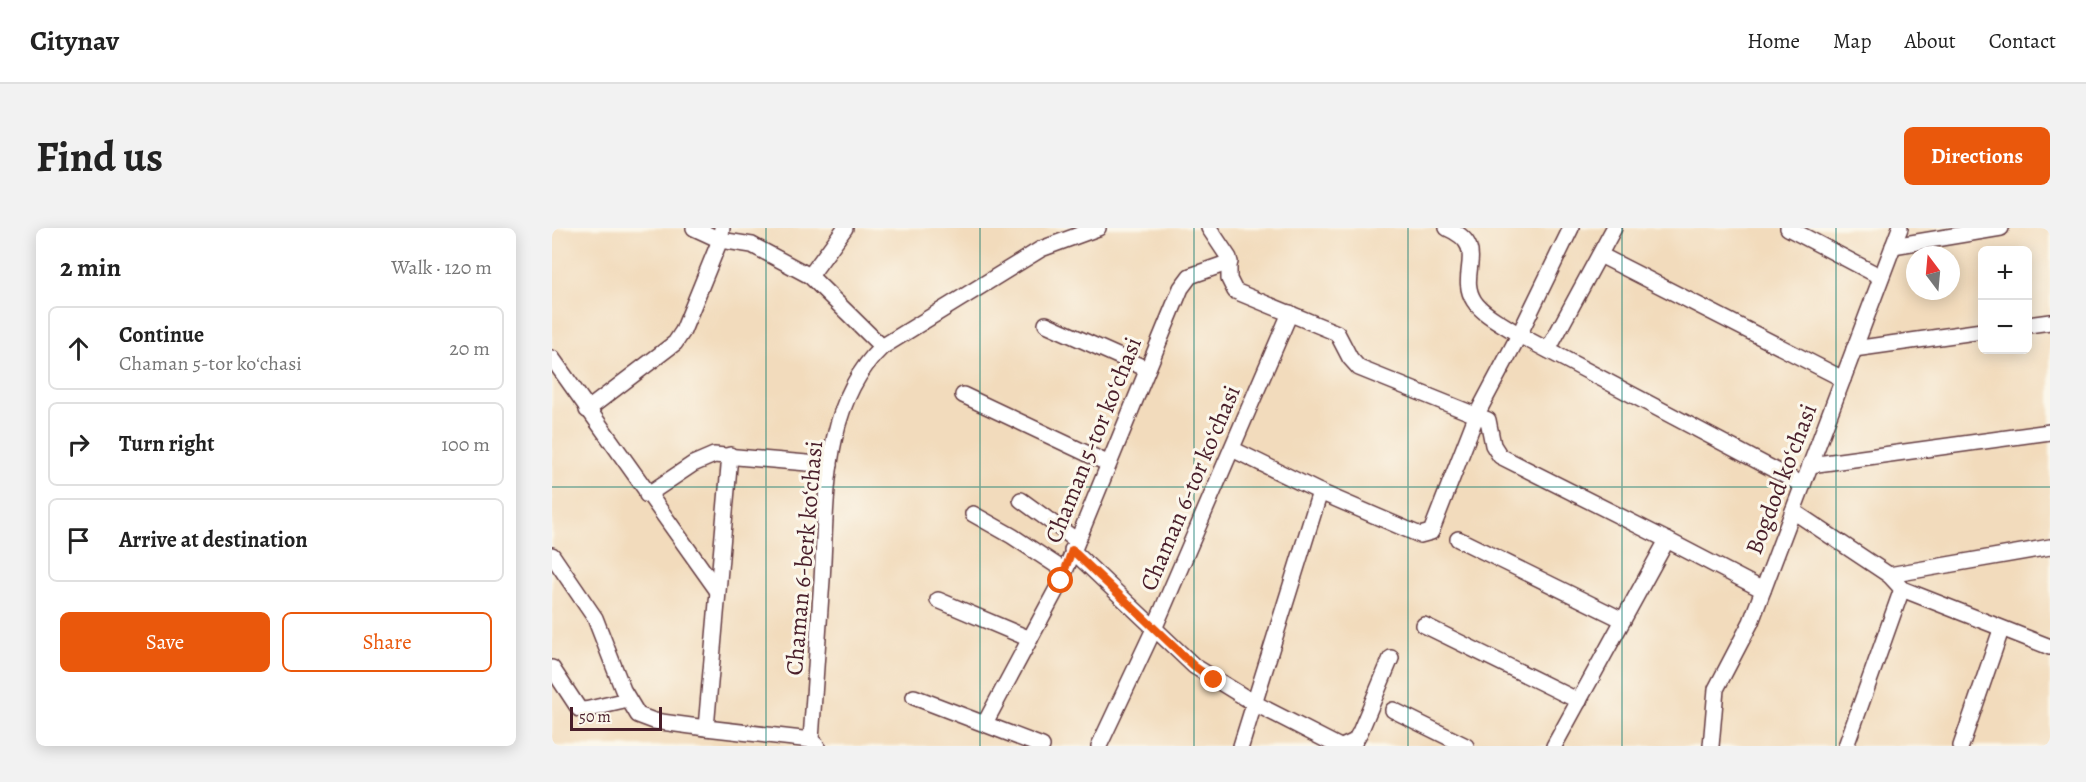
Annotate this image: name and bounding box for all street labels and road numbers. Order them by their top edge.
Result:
street label: Chaman 5-tor koʻchasi [1037,332,1149,548]
street label: Chaman 6-tor koʻchasi [1132,380,1248,596]
street label: Bogdod koʻchasi [1738,399,1824,559]
street label: Chaman 6-berk koʻchasi [778,439,830,677]

